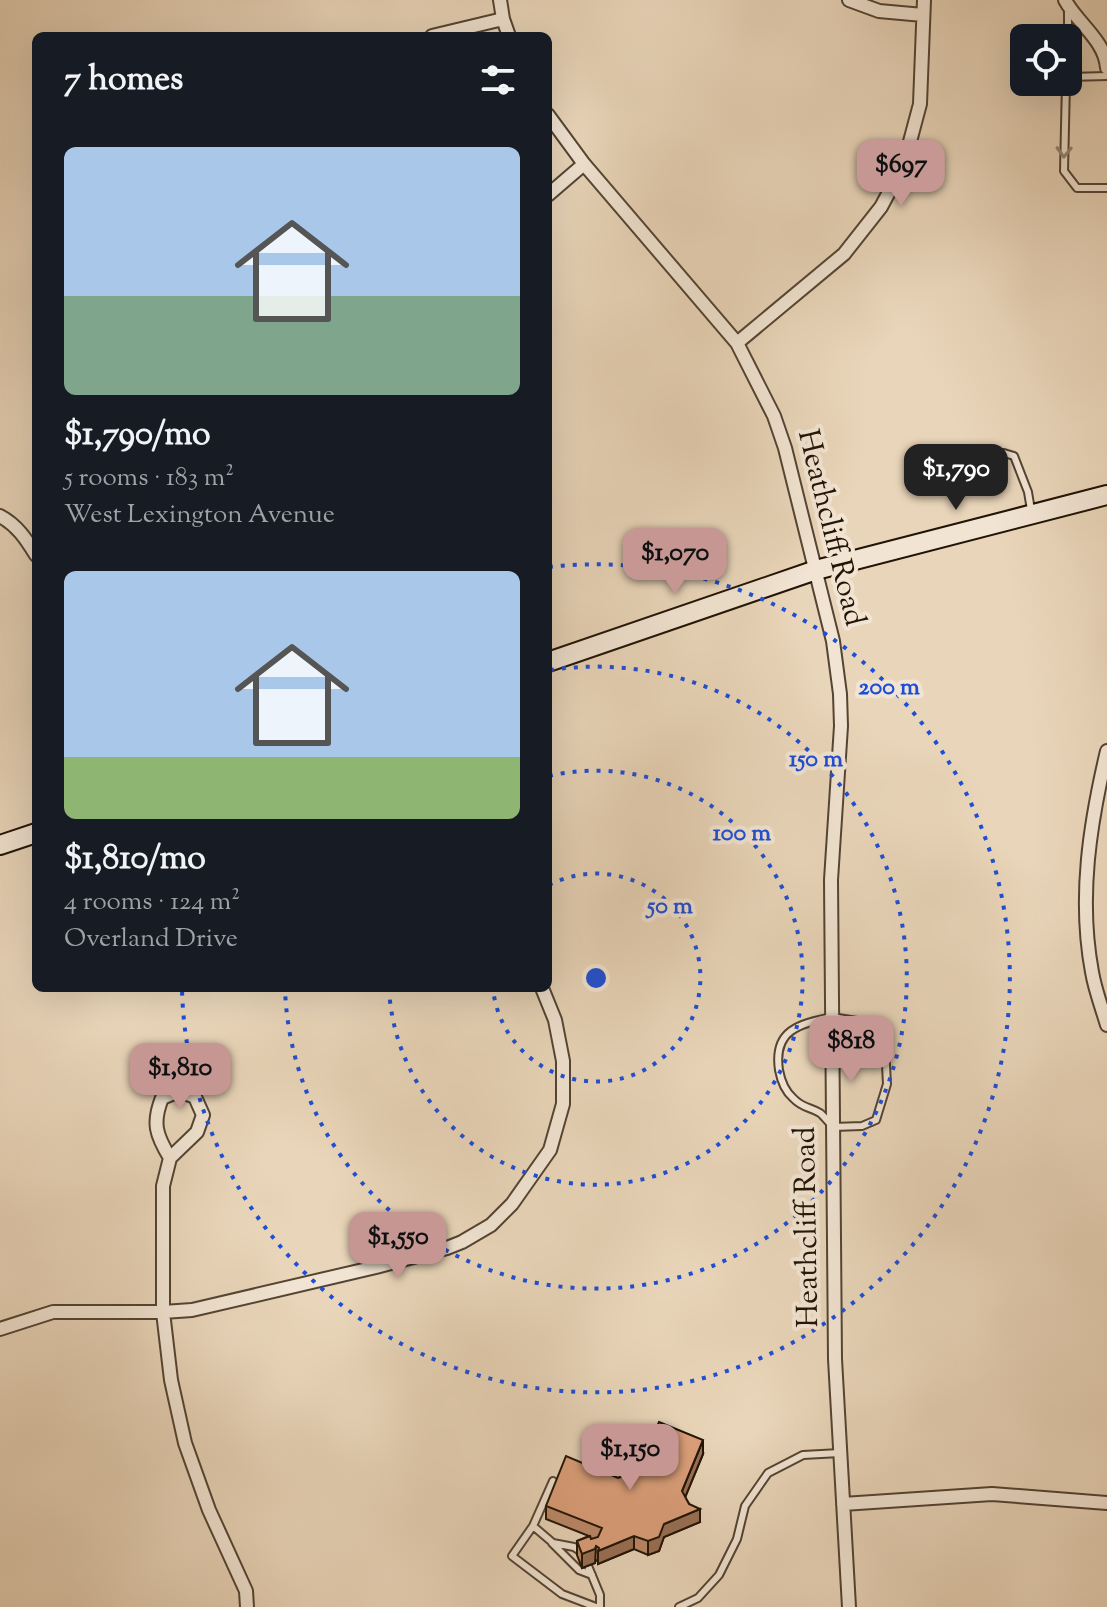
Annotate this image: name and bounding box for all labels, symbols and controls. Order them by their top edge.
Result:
map controls [1010,24,1082,96]
button: locate [1010,24,1082,96]
text: 7 homes [64,56,183,105]
icon: filters [476,58,520,102]
pin: $697 [854,140,948,208]
one-way arrow [1056,146,1073,159]
text: $697 [875,147,927,184]
icon: home [220,199,364,343]
text: $1,790/mo [64,411,211,460]
street label: Heathcliff Road [785,425,875,631]
pin: $1,790 [891,444,1021,512]
text: $1,790 [922,451,990,488]
text: 5 rooms · 183 m² [64,460,234,497]
text: West Lexington Avenue [64,497,335,534]
pin: $1,070 [610,528,740,596]
text: $1,070 [641,535,709,572]
icon: home [220,623,364,767]
text: 200 m [858,671,920,705]
text: 150 m [789,743,843,777]
text: 100 m [713,817,771,851]
text: $1,810/mo [64,835,206,884]
text: 4 rooms · 124 m² [64,884,240,921]
text: 50 m [645,890,693,924]
text: Overland Drive [64,921,238,958]
centre of rings [582,964,610,992]
pin: $818 [804,1016,898,1084]
text: $818 [827,1023,875,1060]
pin: $1,810 [115,1043,245,1111]
text: $1,810 [148,1050,212,1087]
street label: Heathcliff Road [785,1126,831,1328]
pin: $1,550 [333,1212,463,1280]
text: $1,550 [367,1219,429,1256]
pin: $1,150 [565,1424,695,1492]
text: $1,150 [600,1431,660,1468]

